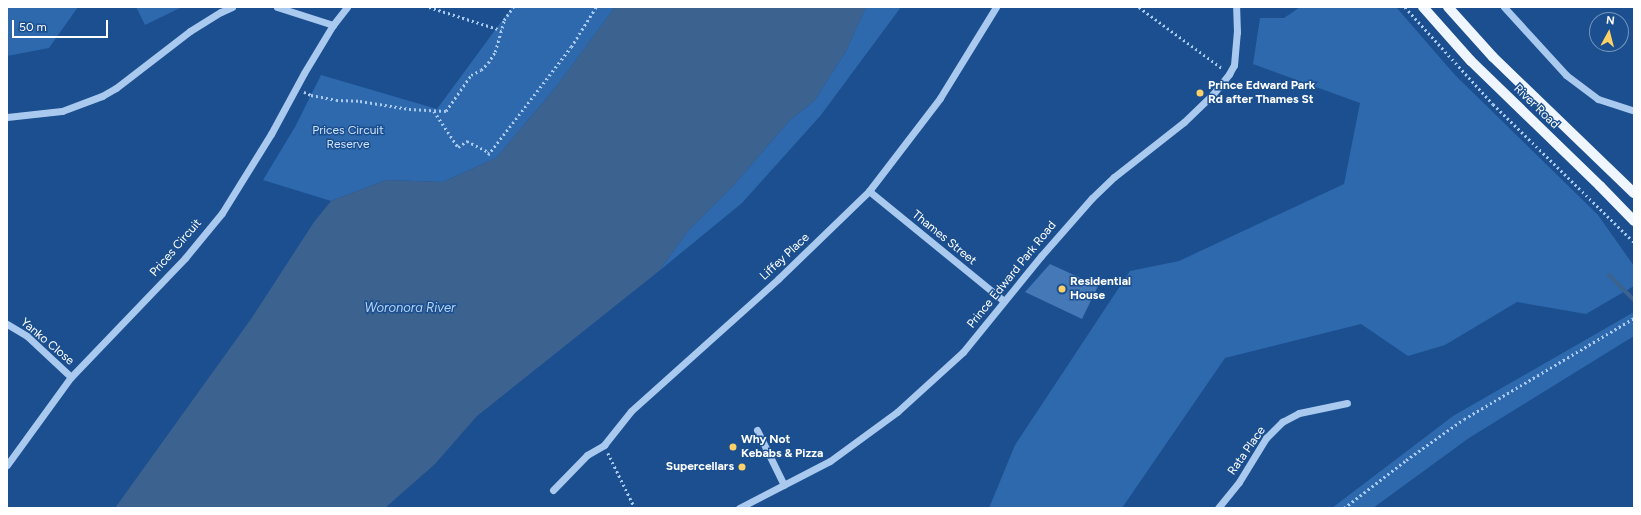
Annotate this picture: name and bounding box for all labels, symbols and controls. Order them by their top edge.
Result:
scale bar [14,12,110,38]
north arrow [1589,12,1629,52]
text: N [1605,14,1615,28]
text: 50 m [19,20,47,34]
place label: Prince Edward Park Rd after Thames St [1208,79,1315,107]
street label: River Road [1510,82,1562,132]
marker: Prince Edward Park Rd after Thames St [1195,88,1205,98]
park label: Prices Circuit Reserve [312,124,384,152]
street label: Thames Street [909,208,979,268]
street label: Prices Circuit [147,216,205,280]
street label: Prince Edward Park Road [964,219,1060,331]
street label: Liffey Place [757,231,813,283]
place label: Residential House [1070,275,1131,303]
marker: Residential House [1057,284,1067,294]
water label: Woronora River [365,300,455,316]
street label: Yanko Close [17,315,77,369]
street label: Rata Place [1225,424,1269,478]
place label: Why Not Kebabs & Pizza [741,433,823,461]
marker: Why Not Kebabs & Pizza [728,442,738,452]
place label: Supercellars [666,460,734,474]
marker: Supercellars [737,462,747,472]

